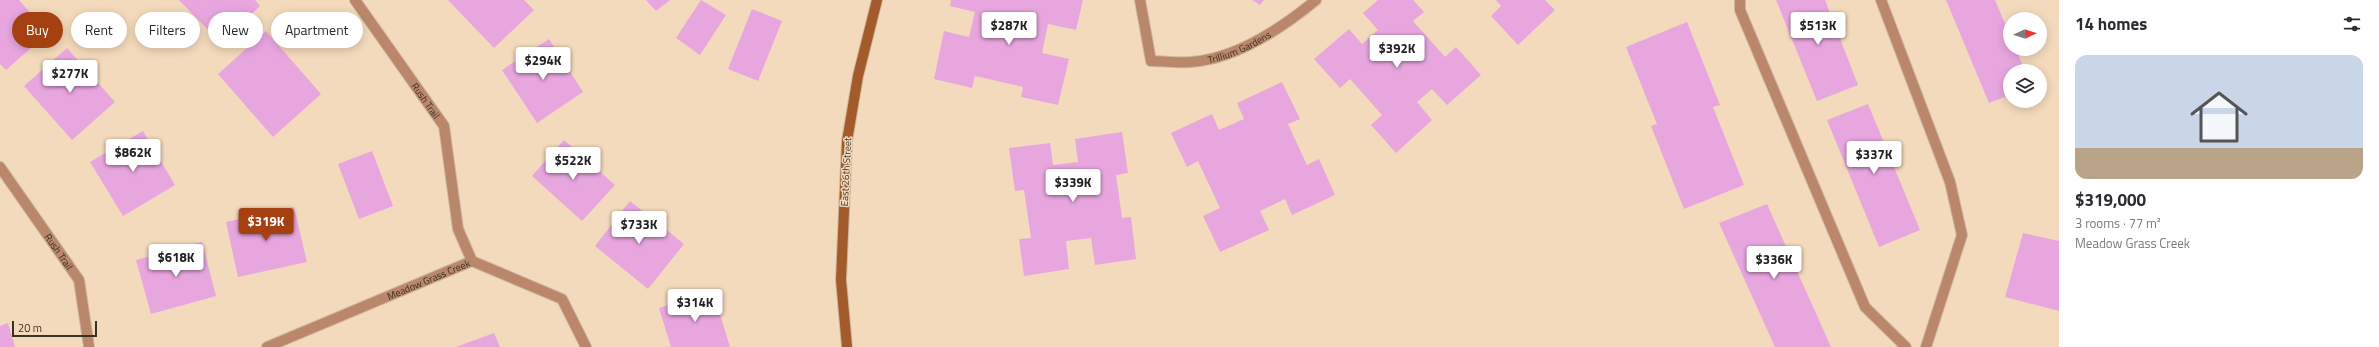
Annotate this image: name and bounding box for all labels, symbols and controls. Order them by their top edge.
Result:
text: 14 homes [2075,11,2147,37]
chip: Buy [12,12,63,48]
chip: Rent [71,12,127,48]
chip: Filters [135,12,200,48]
chip: New [208,12,263,48]
chip: Apartment [271,12,363,48]
pin: $287K [981,12,1037,46]
pin: $513K [1790,12,1846,46]
north arrow [2003,12,2047,56]
map controls [2003,12,2047,108]
icon: filters [2341,13,2363,35]
text: $287K [991,15,1027,35]
text: $513K [1800,15,1836,35]
street label: Trillium Gardens [1206,27,1274,67]
pin: $392K [1369,35,1425,69]
text: $392K [1379,38,1415,58]
pin: $294K [515,47,571,81]
text: $294K [525,50,561,70]
pin: $277K [42,60,98,94]
text: $277K [52,63,88,83]
button: layers [2003,64,2047,108]
street label: Rush Trail [408,79,444,122]
icon: home [2183,81,2255,153]
street label: East 26th Street [837,137,855,207]
pin: $862K [105,139,161,173]
pin: $337K [1846,141,1902,175]
text: $862K [115,142,151,162]
text: $337K [1856,144,1892,164]
pin: $522K [545,147,601,181]
text: $522K [555,150,591,170]
pin: $339K [1045,169,1101,203]
text: $339K [1055,172,1091,192]
text: $319,000 [2075,187,2146,213]
pin: $319K [238,208,294,242]
text: $319K [248,211,284,231]
pin: $733K [611,211,667,245]
text: 3 rooms · 77 m² [2075,213,2161,233]
text: $733K [621,214,657,234]
street label: Rush Trail [41,230,77,273]
text: Meadow Grass Creek [2075,233,2190,253]
pin: $618K [148,244,204,278]
pin: $336K [1746,246,1802,280]
text: $618K [158,247,194,267]
text: $336K [1756,249,1792,269]
street label: Meadow Grass Creek [385,255,472,303]
pin: $314K [667,289,723,323]
text: $314K [677,292,713,312]
scale bar [12,319,97,338]
text: 20 m [18,320,42,336]

